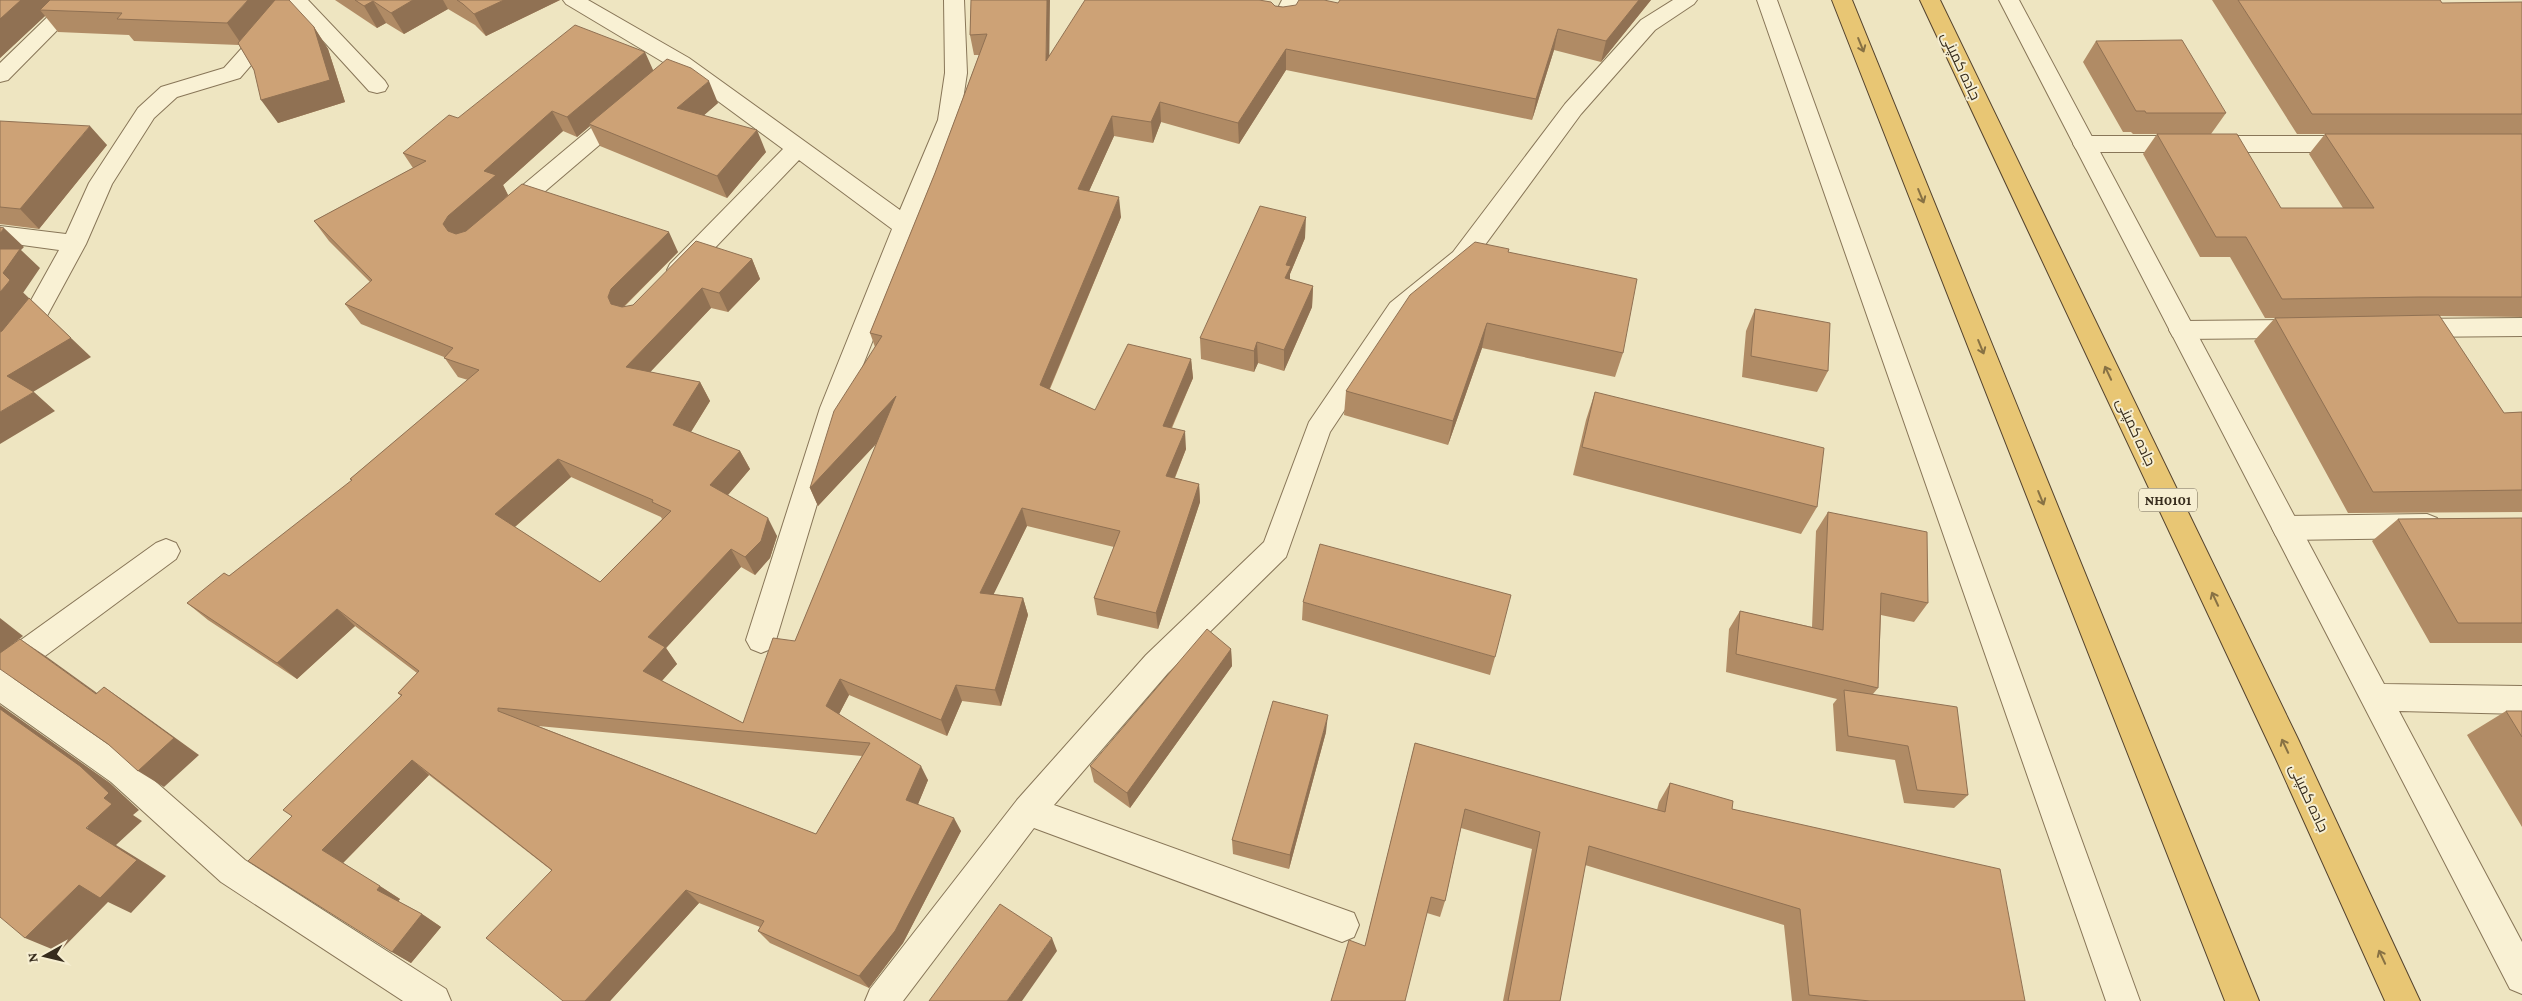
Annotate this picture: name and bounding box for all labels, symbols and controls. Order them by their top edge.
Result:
street label: جاده کمپنی [1936,29,1984,103]
one-way arrow [1856,37,1866,52]
one-way arrow [1916,188,1926,203]
one-way arrow [1976,339,1986,354]
one-way arrow [2102,366,2112,381]
street label: جاده کمپنی [2111,395,2159,469]
road number: NH0101 [2139,488,2197,512]
one-way arrow [2037,490,2046,505]
one-way arrow [2210,592,2219,607]
one-way arrow [2280,739,2289,754]
street label: جاده کمپنی [2284,761,2332,835]
north arrow [20,931,70,981]
one-way arrow [2377,950,2387,965]
text: N [23,952,41,964]

